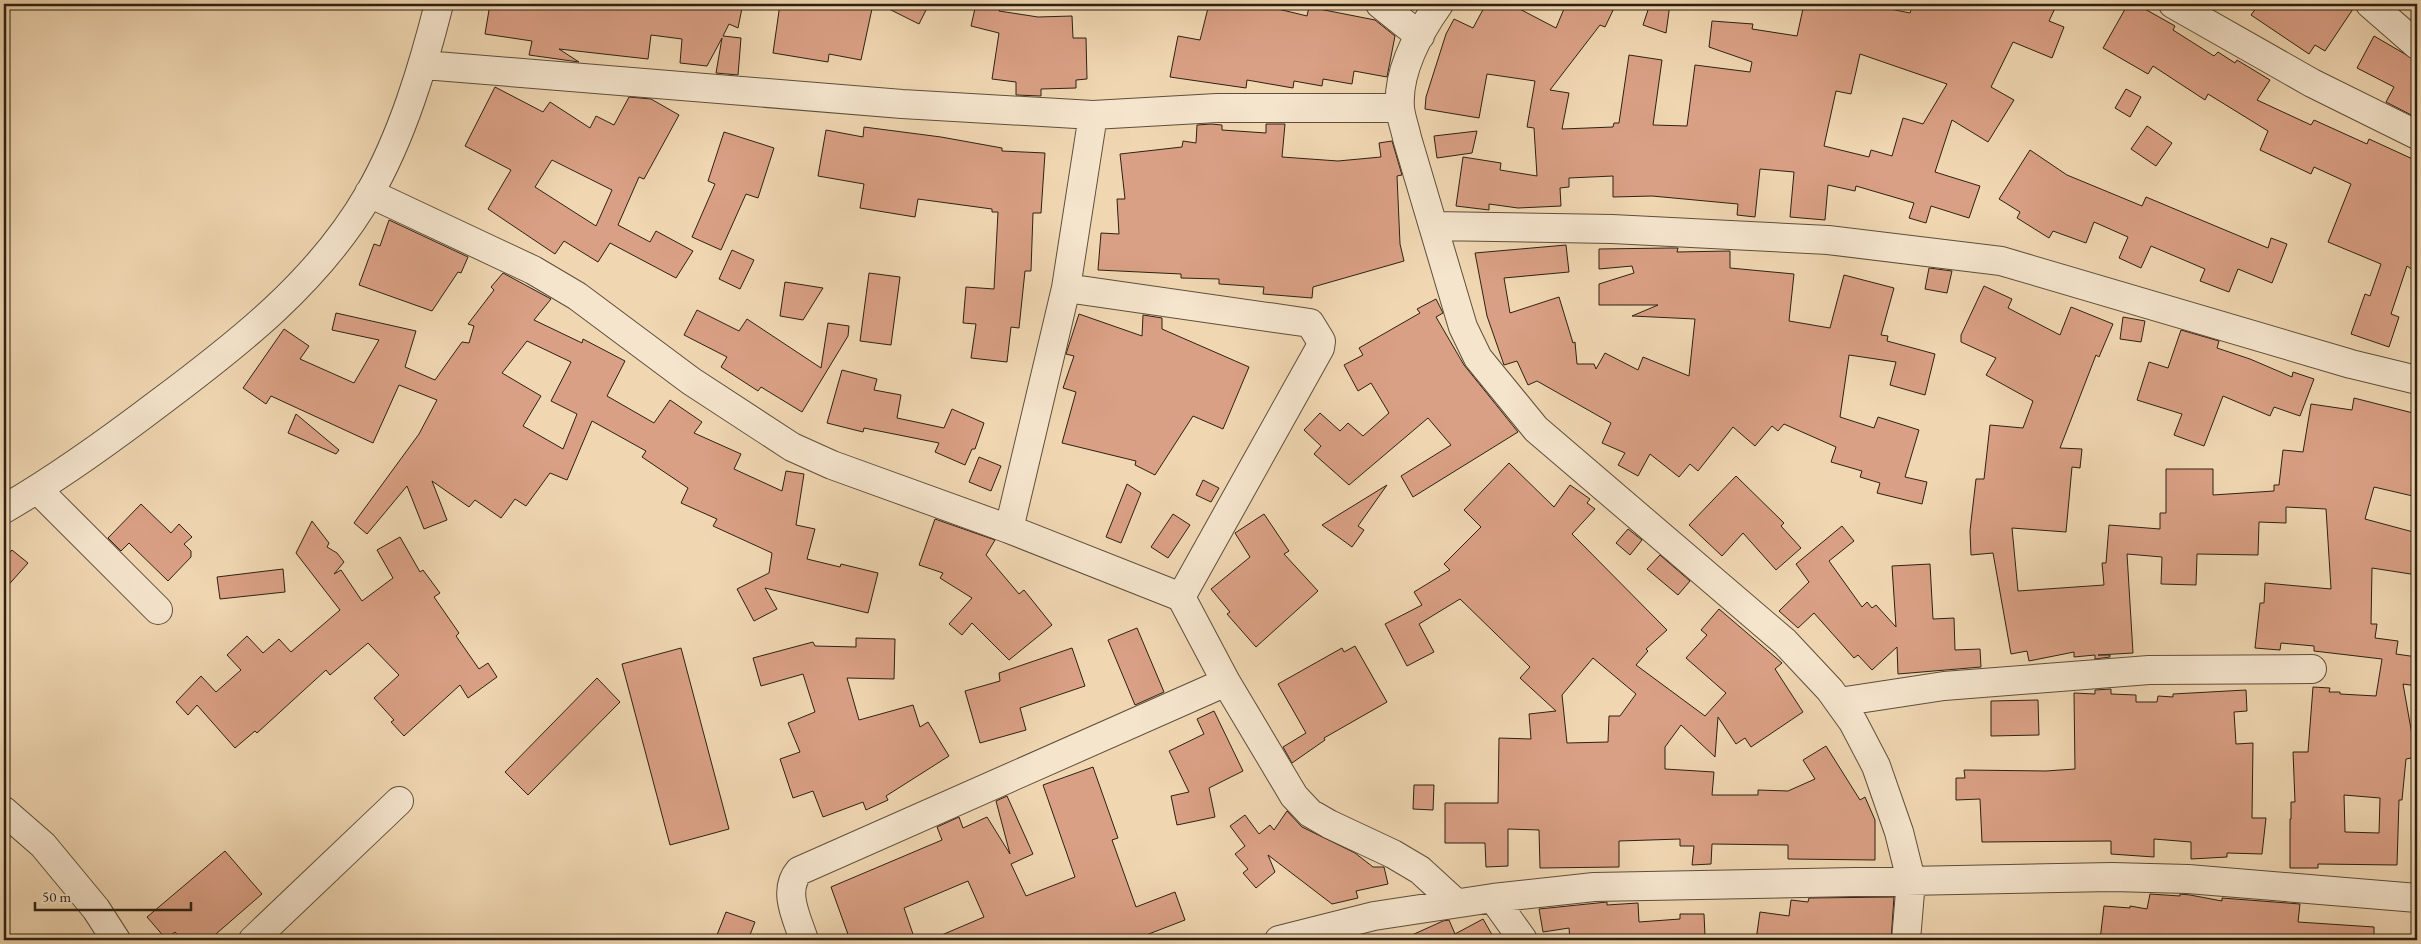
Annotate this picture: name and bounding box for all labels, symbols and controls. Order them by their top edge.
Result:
scale bar [35,879,191,911]
text: 50 m [42,887,71,906]

